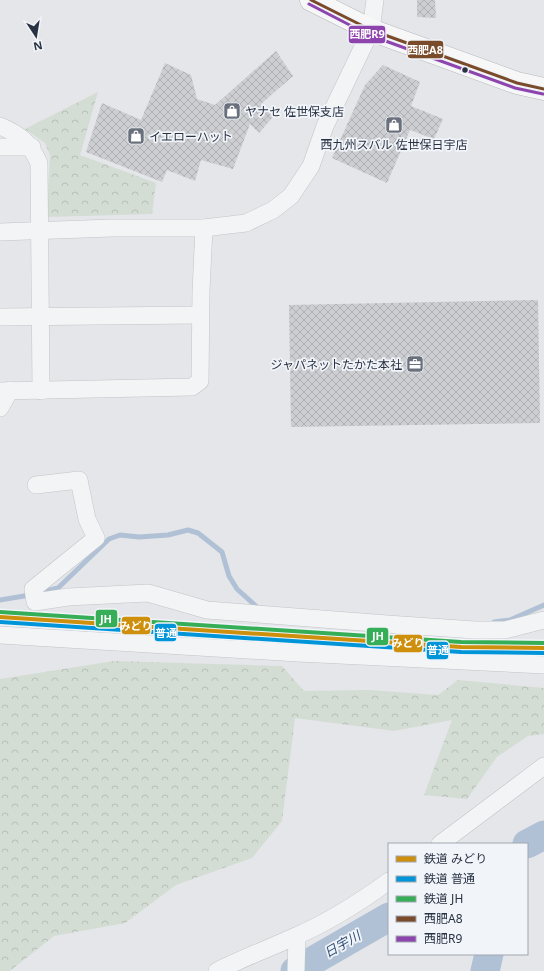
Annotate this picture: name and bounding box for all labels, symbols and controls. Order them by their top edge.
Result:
north arrow [16,16,56,56]
line badge: 西肥R9 [348,25,386,44]
text: 西肥R9 [349,26,385,41]
text: N [32,38,44,55]
line badge: 西肥A8 [407,40,444,59]
text: 西肥A8 [407,42,443,57]
unlabelled marker [460,65,470,75]
shop icon: ヤナセ 佐世保支店 [222,101,242,121]
place label: ヤナセ 佐世保支店 [245,103,344,120]
shop icon: 西九州スバル 佐世保日宇店 [384,115,404,135]
shop icon: イエローハット [126,126,146,146]
place label: イエローハット [149,128,233,145]
place label: 西九州スバル 佐世保日宇店 [320,136,468,153]
office icon: ジャパネットたかた本社 [405,354,425,374]
place label: ジャパネットたかた本社 [271,356,402,373]
line badge: JH [95,609,118,628]
text: JH [99,611,112,626]
line badge: みどり [121,616,151,635]
text: みどり [120,618,153,633]
line badge: 普通 [154,623,177,642]
text: 普通 [155,625,177,640]
line badge: JH [366,627,389,646]
text: JH [371,628,384,643]
line badge: みどり [393,634,423,653]
text: みどり [392,635,425,650]
line badge: 普通 [426,641,449,660]
text: 普通 [427,642,449,657]
legend [388,843,528,955]
text: 鉄道 みどり [424,850,487,867]
text: 鉄道 普通 [424,870,475,887]
text: 鉄道 JH [424,890,463,907]
text: 西肥A8 [424,910,463,927]
water label: 日宇川 [321,925,365,962]
text: 西肥R9 [424,930,462,947]

